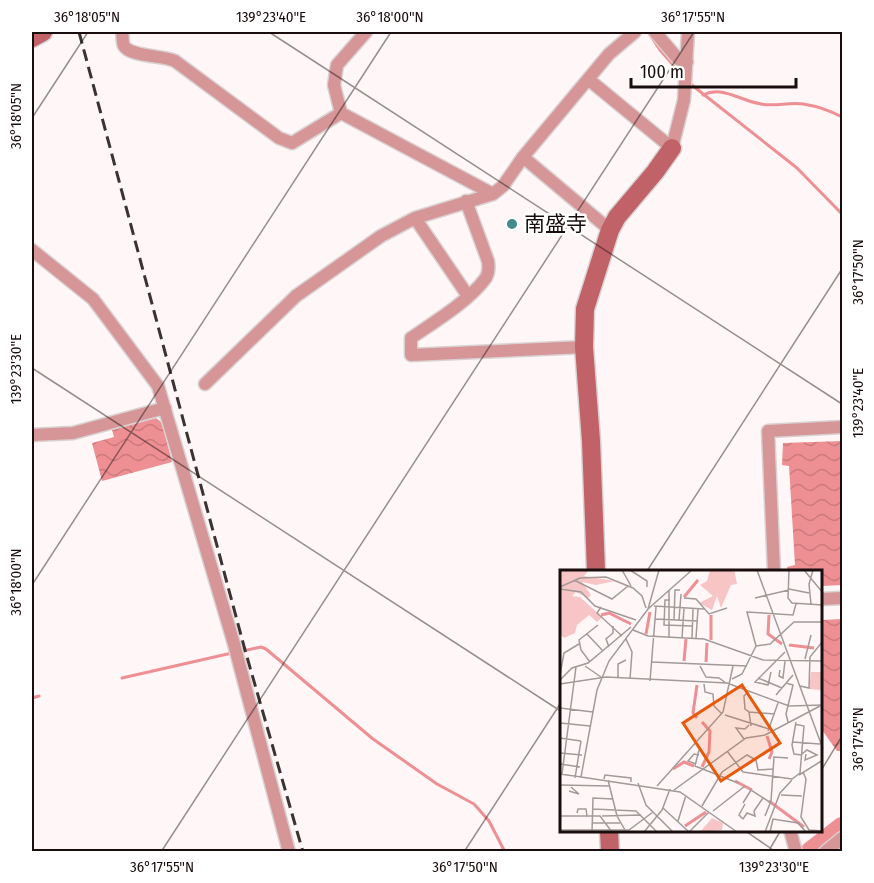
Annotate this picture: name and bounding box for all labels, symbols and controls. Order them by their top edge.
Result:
text: 36°18'05"N [54,8,120,26]
text: 139°23'40"E [236,8,306,26]
text: 36°18'00"N [356,8,424,26]
text: 36°17'55"N [661,8,725,26]
scale bar [631,51,796,89]
text: 100 m [640,61,684,83]
text: 36°18'05"N [7,83,25,149]
place label: 南盛寺 [524,211,587,237]
marker: 南盛寺 [505,217,519,231]
text: 36°17'50"N [849,239,867,305]
text: 139°23'30"E [7,334,25,404]
text: 139°23'40"E [849,368,867,438]
text: 36°18'00"N [7,548,25,616]
inset map [560,570,823,832]
text: 36°17'45"N [849,707,867,771]
text: 36°17'55"N [130,858,194,876]
text: 36°17'50"N [432,858,498,876]
text: 139°23'30"E [739,858,809,876]

